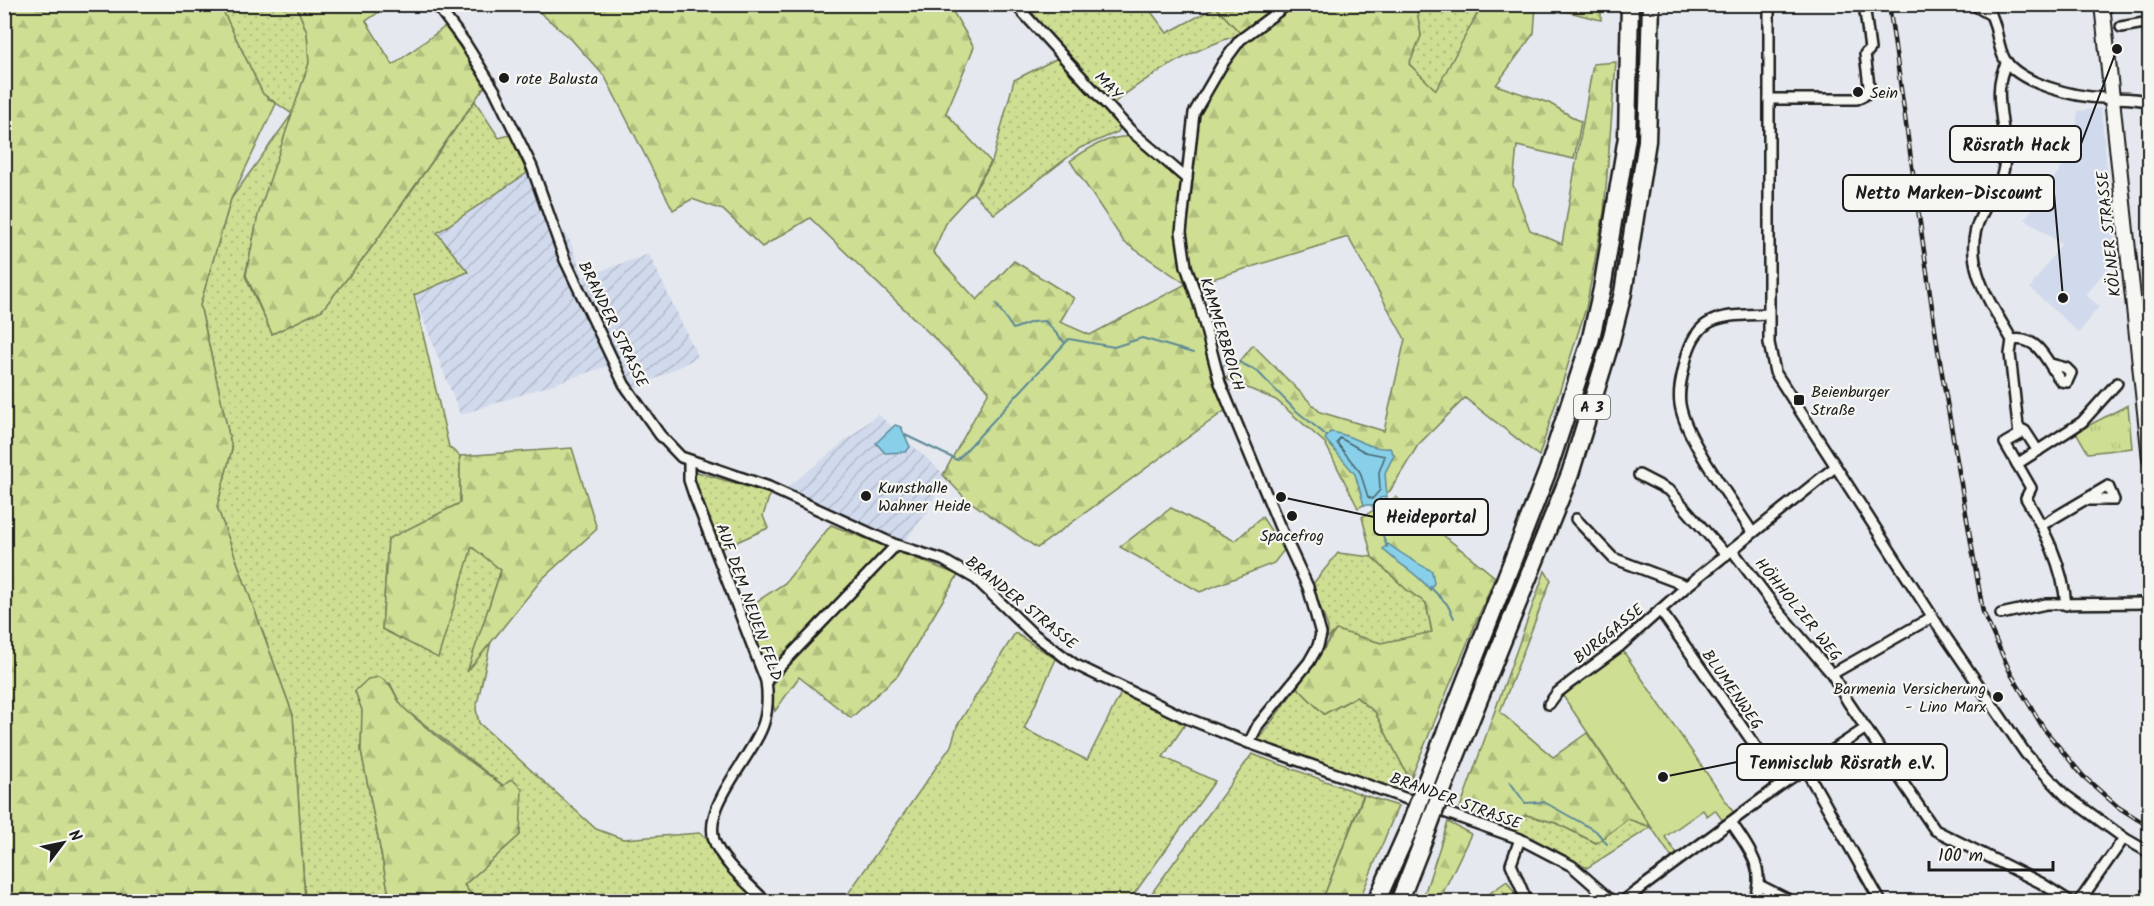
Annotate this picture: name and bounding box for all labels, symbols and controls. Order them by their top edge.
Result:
street label: MAY [1088,66,1128,107]
place label: rote Balusta [516,67,598,92]
marker: rote Balusta [497,71,511,85]
place label: Sein [1870,81,1898,106]
marker: Sein [1851,85,1865,99]
callout: Rösrath Hack [1950,126,2081,162]
text: Rösrath Hack [1963,132,2071,161]
street label: KÖLNER STRASSE [2090,169,2129,298]
callout: Netto Marken-Discount [1843,175,2054,211]
text: Netto Marken-Discount [1856,180,2043,209]
street label: BRANDER STRASSE [571,257,654,393]
street label: KAMMERBROICH [1192,274,1251,394]
place label: Beienburger Straße [1811,380,1891,423]
marker: Beienburger Straße [1792,393,1806,407]
road number: A 3 [1574,395,1610,419]
place label: Kunsthalle Wahner Heide [878,476,971,519]
marker: Kunsthalle Wahner Heide [859,489,873,503]
callout: Heideportal [1374,499,1488,535]
text: Heideportal [1386,504,1476,533]
marker: Spacefrog [1285,509,1299,523]
street label: AUF DEM NEUEN FELD [708,520,789,685]
place label: Spacefrog [1260,524,1324,549]
street label: BRANDER STRASSE [960,550,1083,657]
street label: HÖHHOLZER WEG [1748,553,1848,667]
street label: BURGGASSE [1568,597,1650,671]
street label: BLUMENWEG [1695,645,1769,735]
place label: Barmenia Versicherung - Lino Marx [1833,677,1987,720]
marker: Barmenia Versicherung - Lino Marx [1991,690,2005,704]
callout: Tennisclub Rösrath e.V. [1737,744,1947,780]
text: Tennisclub Rösrath e.V. [1749,750,1935,779]
street label: BRANDER STRASSE [1386,766,1525,837]
north arrow [33,813,93,873]
text: N [61,825,88,847]
scale bar [1929,834,2054,872]
text: 100 m [1938,842,1983,871]

